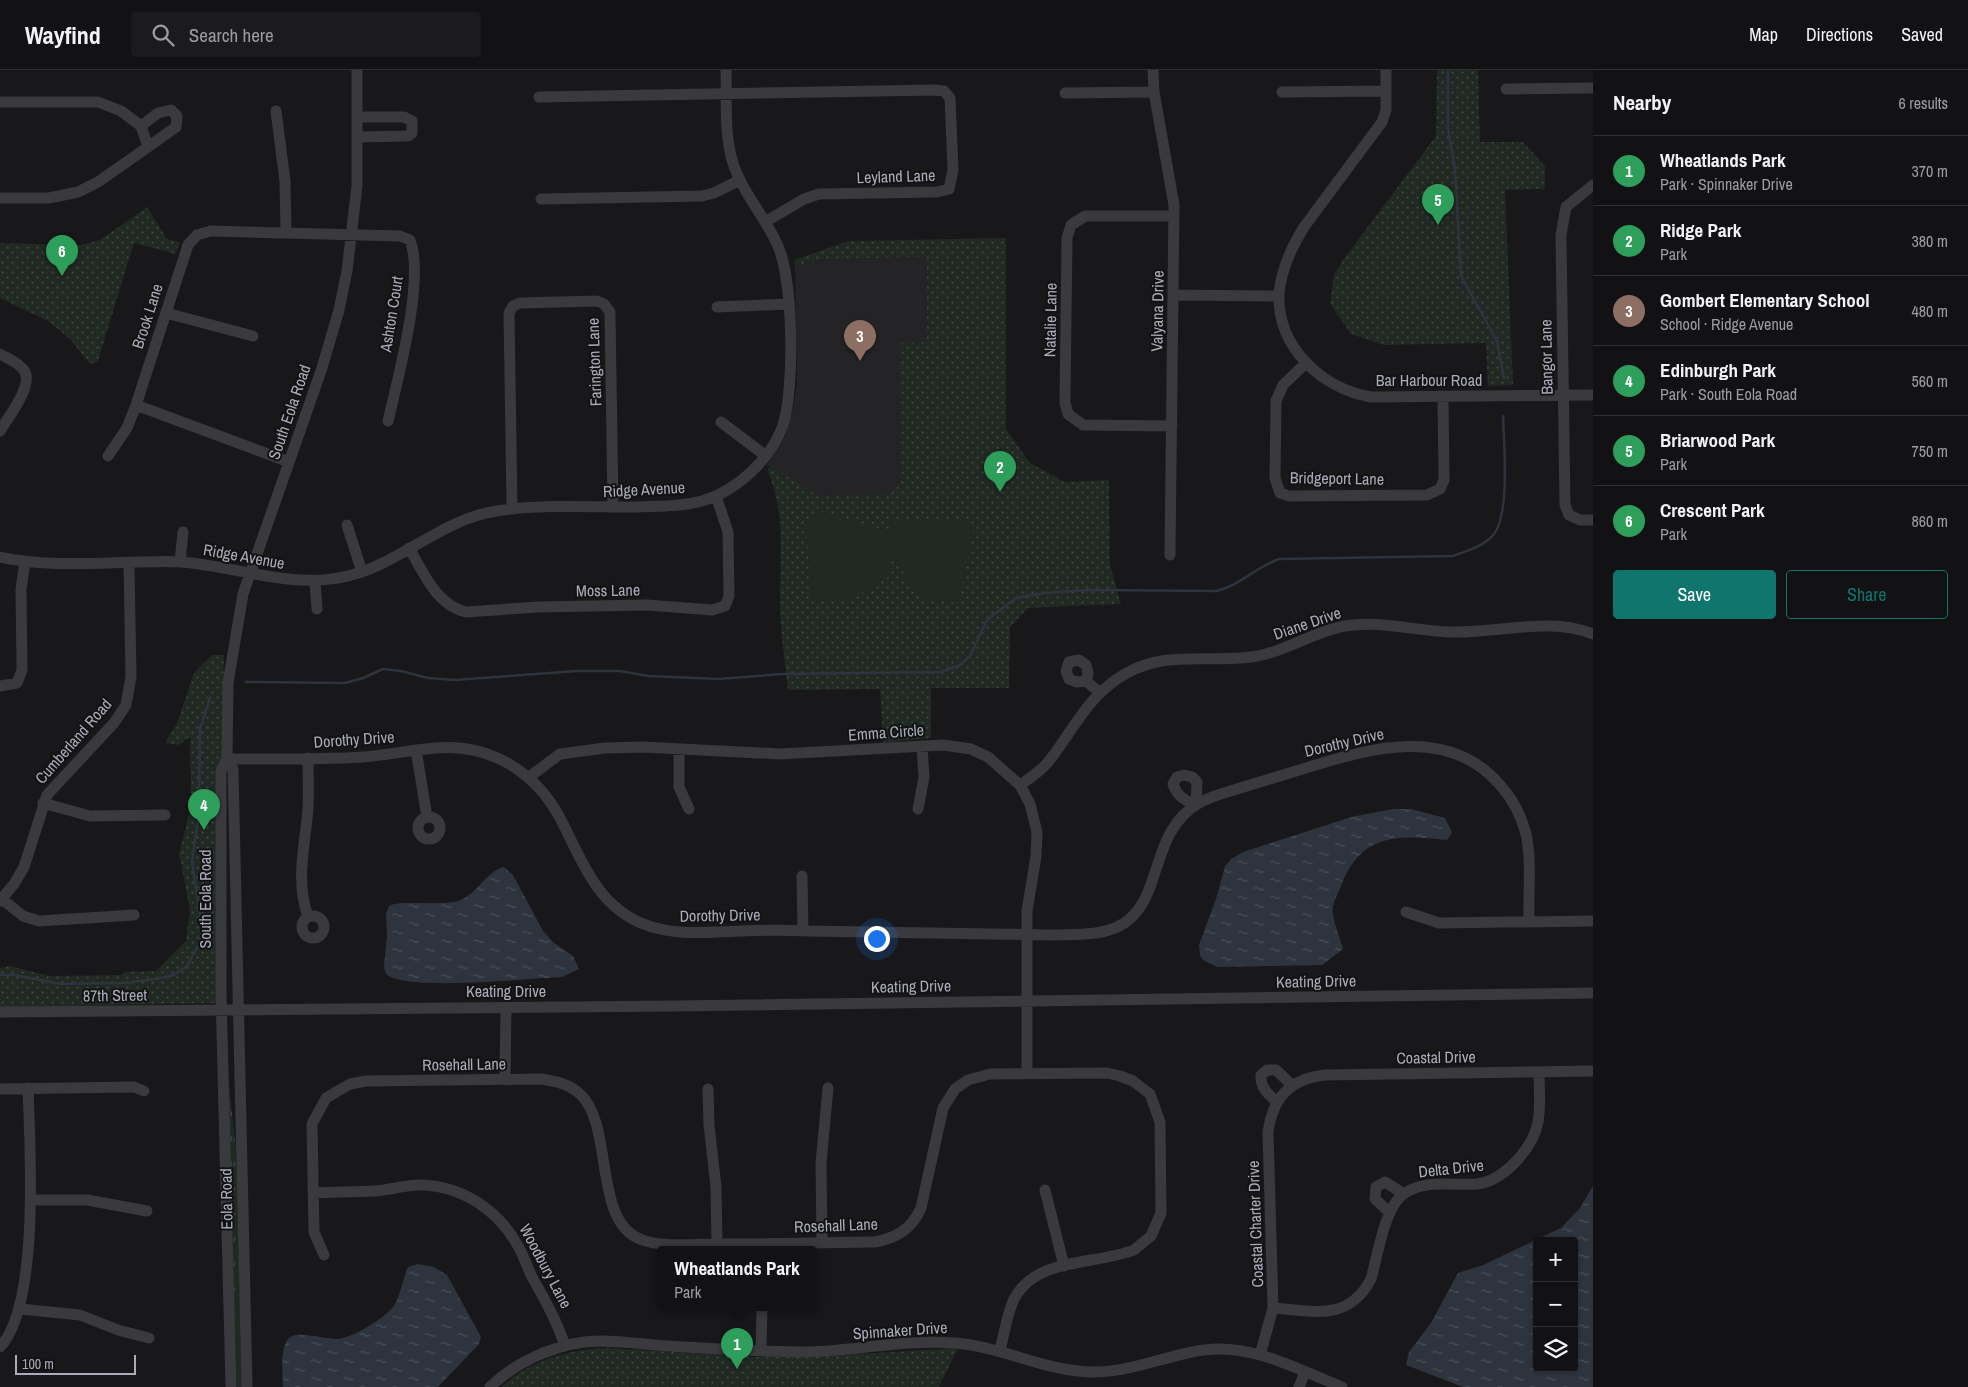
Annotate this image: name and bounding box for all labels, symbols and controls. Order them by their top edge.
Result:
search box [131,12,481,57]
text: Wayfind [25,19,101,51]
icon: search [149,21,177,49]
text: Search here [189,22,274,48]
text: Map [1749,22,1778,47]
text: Directions [1806,22,1873,47]
text: Saved [1901,22,1943,47]
text: Nearby [1613,88,1671,117]
text: 6 results [1898,92,1948,114]
text: Wheatlands Park [1660,147,1786,173]
text: 1 [1625,160,1633,182]
text: 370 m [1912,160,1948,182]
street label: Leyland Lane [856,164,936,188]
text: Park · Spinnaker Drive [1660,173,1793,195]
pin: 5 [1422,184,1454,225]
text: Ridge Park [1660,217,1741,243]
text: 2 [1625,230,1633,252]
text: 380 m [1912,230,1948,252]
pin: 6 [46,235,78,276]
text: Park [1660,243,1687,265]
street label: Valyana Drive [1145,270,1169,352]
street label: Ashton Court [374,274,408,355]
street label: Brook Lane [126,281,168,351]
street label: Natalie Lane [1038,283,1062,357]
text: Gombert Elementary School [1660,287,1870,313]
text: 3 [1625,300,1633,322]
text: 480 m [1912,300,1948,322]
text: School · Ridge Avenue [1660,313,1793,335]
street label: Farington Lane [581,317,607,407]
street label: Bangor Lane [1534,319,1558,395]
pin: 3 [844,320,876,361]
text: Edinburgh Park [1660,357,1776,383]
street label: South Eola Road [262,362,316,462]
street label: Bar Harbour Road [1376,369,1482,391]
text: 4 [1625,370,1633,392]
text: 560 m [1912,370,1948,392]
text: Park · South Eola Road [1660,383,1797,405]
text: Briarwood Park [1660,427,1775,453]
text: 5 [1625,440,1633,462]
text: 750 m [1912,440,1948,462]
pin: 2 [984,451,1016,492]
text: Park [1660,453,1687,475]
street label: Bridgeport Lane [1290,466,1384,490]
street label: Ridge Avenue [602,476,686,502]
text: Crescent Park [1660,497,1765,523]
text: 6 [1625,510,1633,532]
text: 860 m [1912,510,1948,532]
text: Park [1660,523,1687,545]
street label: Ridge Avenue [202,538,286,574]
button: Save [1613,570,1776,619]
button: Share [1786,570,1948,619]
street label: Moss Lane [576,578,640,602]
street label: Diane Drive [1270,601,1344,645]
street label: Cumberland Road [30,694,116,788]
street label: Emma Circle [847,718,925,746]
street label: Dorothy Drive [1302,722,1386,762]
street label: Dorothy Drive [313,725,395,753]
pin: 4 [188,789,220,830]
street label: South Eola Road [194,849,216,949]
street label: Dorothy Drive [679,903,761,927]
your location [864,926,890,952]
street label: Keating Drive [1276,969,1356,993]
street label: Keating Drive [871,974,951,998]
street label: Keating Drive [466,980,546,1002]
street label: 87th Street [83,983,148,1007]
street label: Coastal Drive [1396,1045,1476,1069]
street label: Rosehall Lane [422,1052,506,1076]
street label: Delta Drive [1417,1154,1485,1182]
street label: Coastal Charter Drive [1242,1160,1268,1288]
street label: Eola Road [214,1168,238,1230]
street label: Rosehall Lane [794,1213,878,1237]
street label: Woodbury Lane [515,1220,577,1312]
map controls [1533,1237,1578,1372]
button: + [1533,1237,1578,1282]
popup [657,1246,817,1311]
text: Wheatlands Park [674,1255,800,1281]
text: Park [674,1281,701,1303]
button: − [1533,1282,1578,1327]
street label: Spinnaker Drive [852,1316,948,1344]
button: layers [1533,1327,1578,1372]
pin: 1 [721,1328,753,1369]
scale bar [15,1352,136,1375]
text: 100 m [22,1355,54,1373]

